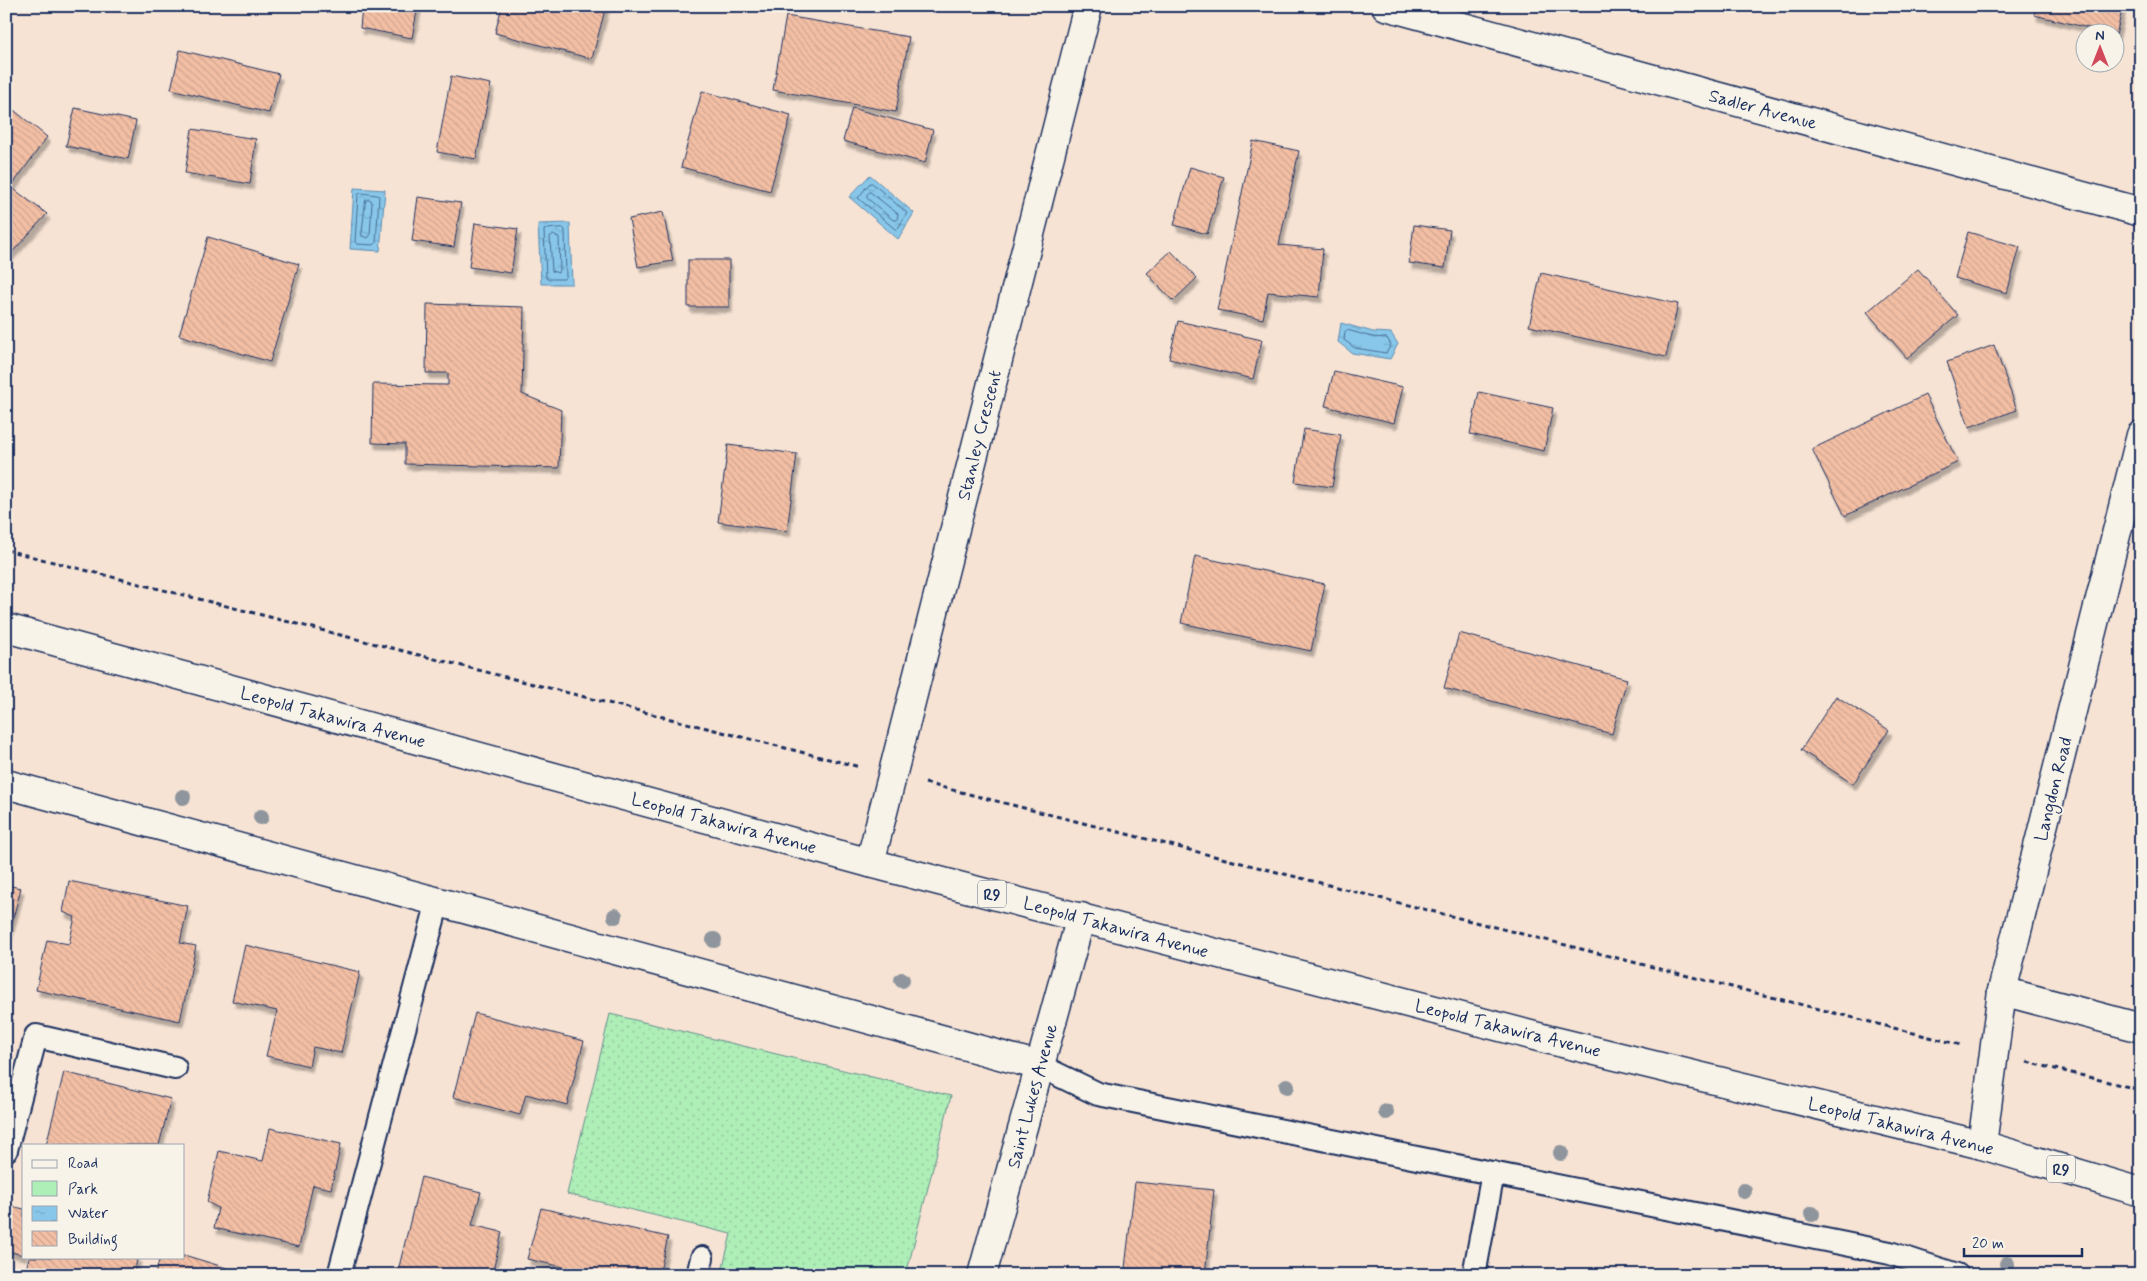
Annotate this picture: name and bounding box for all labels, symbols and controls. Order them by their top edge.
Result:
north arrow [2074,22,2124,72]
text: N [2095,27,2105,45]
street label: Sadler Avenue [1706,84,1820,136]
street label: Stanley Crescent [952,367,1008,503]
street label: Leopold Takawira Avenue [237,682,428,754]
street label: Langdon Road [2029,735,2079,844]
street label: Leopold Takawira Avenue [628,788,819,860]
road number: R9 [978,881,1006,908]
street label: Leopold Takawira Avenue [1020,892,1211,964]
street label: Leopold Takawira Avenue [1412,994,1603,1064]
street label: Saint Lukes Avenue [1002,1021,1064,1171]
street label: Leopold Takawira Avenue [1805,1092,1996,1162]
legend [22,1144,185,1258]
text: Road [68,1154,98,1174]
road number: R9 [2047,1156,2075,1182]
text: Park [68,1180,98,1200]
text: Water [68,1204,108,1224]
scale bar [1964,1226,2082,1258]
text: Building [68,1230,118,1251]
text: 20 m [1972,1234,2004,1254]

